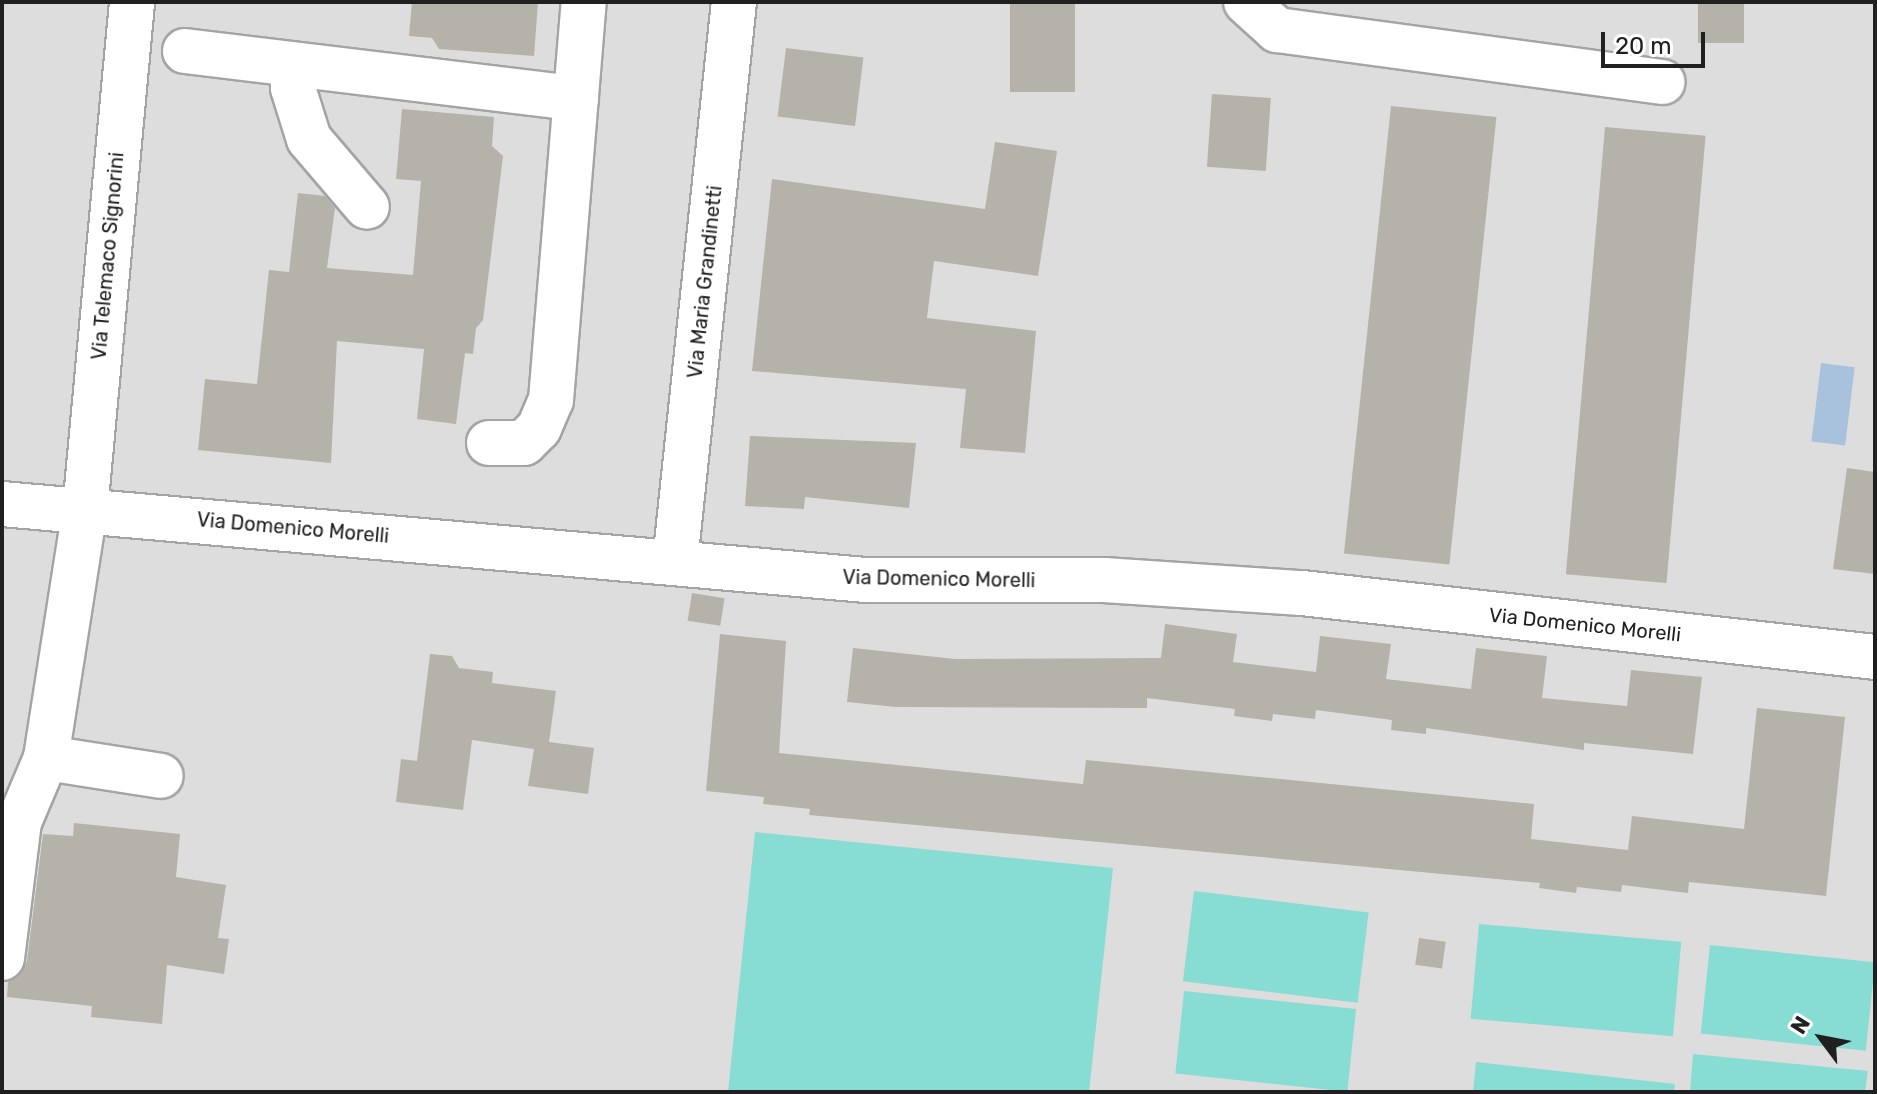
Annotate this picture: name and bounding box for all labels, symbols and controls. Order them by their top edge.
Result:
scale bar [1605,16,1709,66]
text: 20 m [1615,32,1672,60]
street label: Via Telemaco Signorini [87,151,129,361]
street label: Via Maria Grandinetti [683,184,727,380]
street label: Via Domenico Morelli [196,508,390,548]
street label: Via Domenico Morelli [842,565,1036,593]
street label: Via Domenico Morelli [1488,603,1682,647]
north arrow [1781,998,1861,1078]
text: N [1785,1011,1816,1039]

